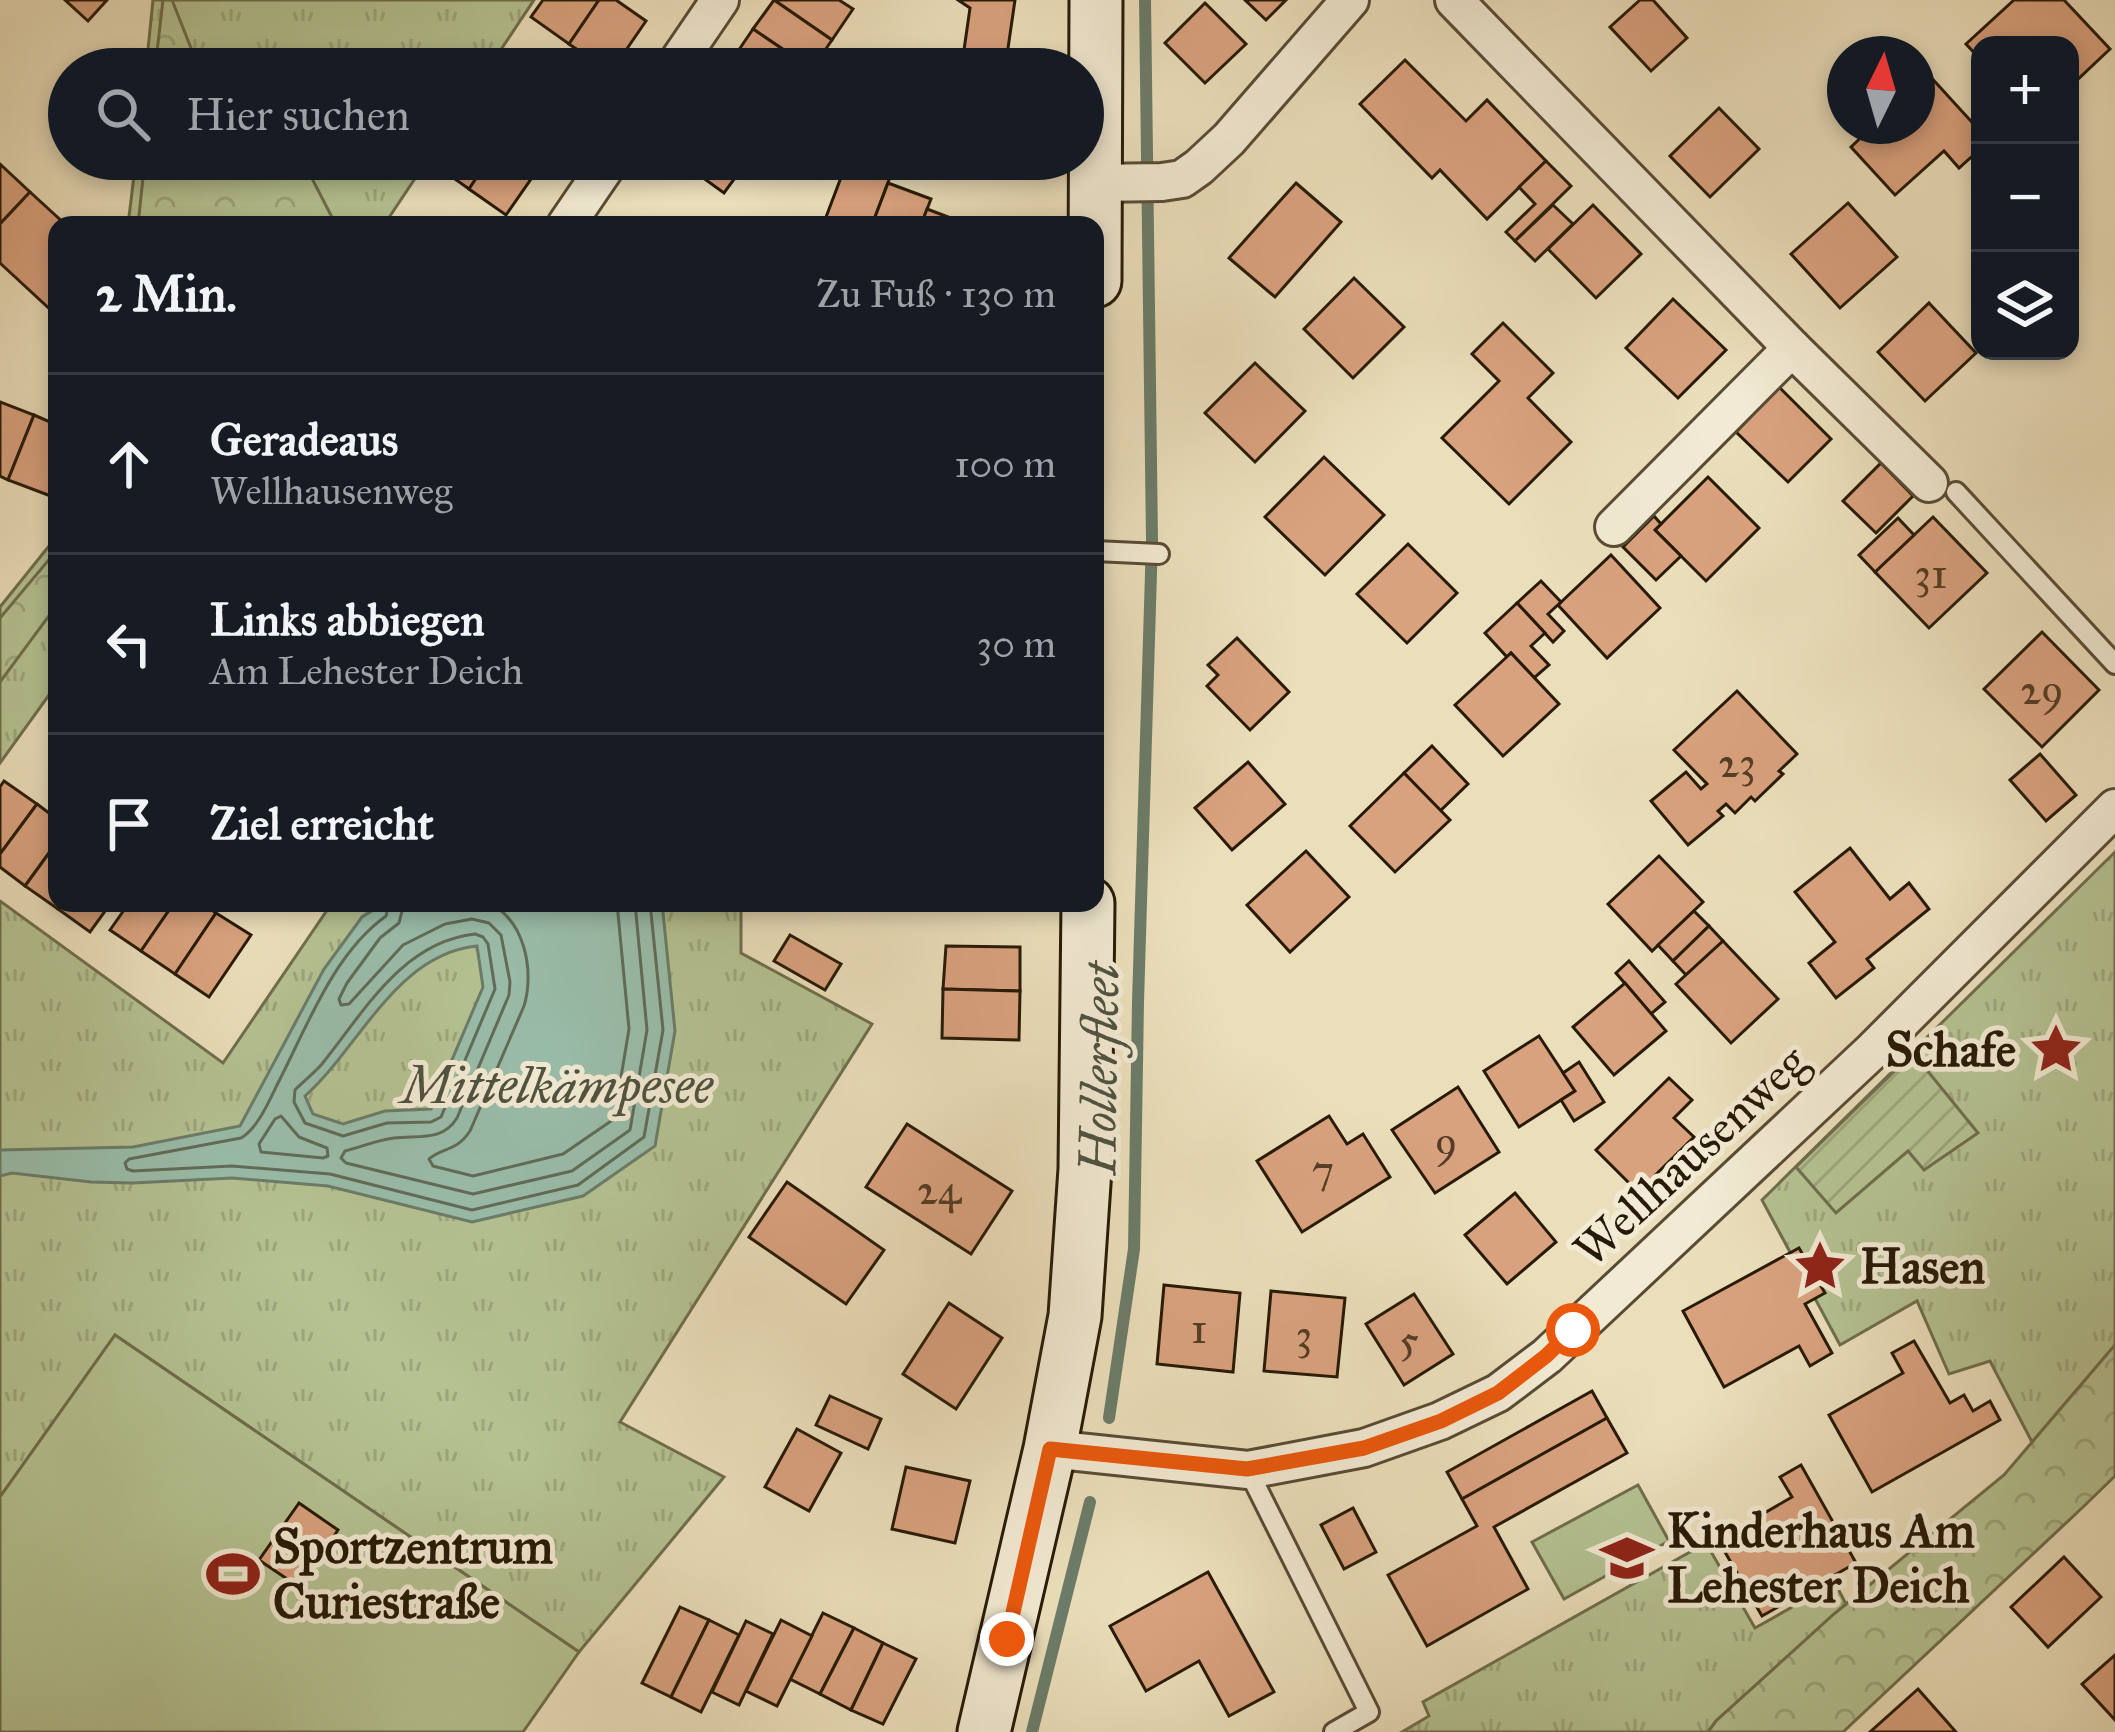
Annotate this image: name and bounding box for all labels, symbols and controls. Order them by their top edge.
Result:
north arrow [1827,36,1935,144]
map controls [1971,36,2079,360]
button: + [1971,36,2079,144]
search box [48,48,1104,180]
icon: search [90,81,156,147]
text: Hier suchen [186,87,410,142]
button: − [1971,144,2079,252]
button: layers [1971,252,2079,360]
text: 2 Min. [96,263,237,325]
text: Zu Fuß · 130 m [816,270,1056,318]
text: Geradeaus [210,412,398,467]
icon: ahead [96,431,162,497]
text: 100 m [954,440,1056,488]
text: Wellhausenweg [210,467,453,515]
house number: 31 [1914,548,1948,600]
text: Links abbiegen [210,592,485,647]
icon: left [96,611,162,677]
text: 30 m [977,620,1056,668]
text: Am Lehester Deich [210,647,523,695]
house number: 29 [2020,664,2064,716]
house number: 23 [1718,737,1756,789]
icon: arrive [96,791,162,857]
text: Ziel erreicht [210,796,434,851]
water label: Hollerfleet [1067,959,1134,1177]
place label: Schafe [1885,1020,2016,1079]
place icon: Schafe [2027,1020,2085,1078]
street label: Wellhausenweg [1561,1032,1820,1279]
water label: Mittelkämpesee [396,1055,714,1117]
house number: 9 [1435,1116,1457,1168]
house number: 7 [1312,1144,1334,1196]
house number: 24 [917,1164,963,1216]
place icon: Hasen [1791,1237,1849,1295]
place label: Hasen [1860,1237,1985,1296]
house number: 1 [1191,1303,1207,1355]
route start [1546,1303,1600,1357]
house number: 3 [1296,1309,1312,1361]
house number: 5 [1399,1314,1419,1366]
place label: Kinderhaus Am Lehester Deich [1667,1501,1976,1615]
place label: Sportzentrum Curiestraße [273,1517,554,1631]
school or university icon: Kinderhaus Am Lehester Deich [1598,1529,1656,1587]
sports icon: Sportzentrum Curiestraße [204,1545,262,1603]
route end [980,1612,1034,1666]

